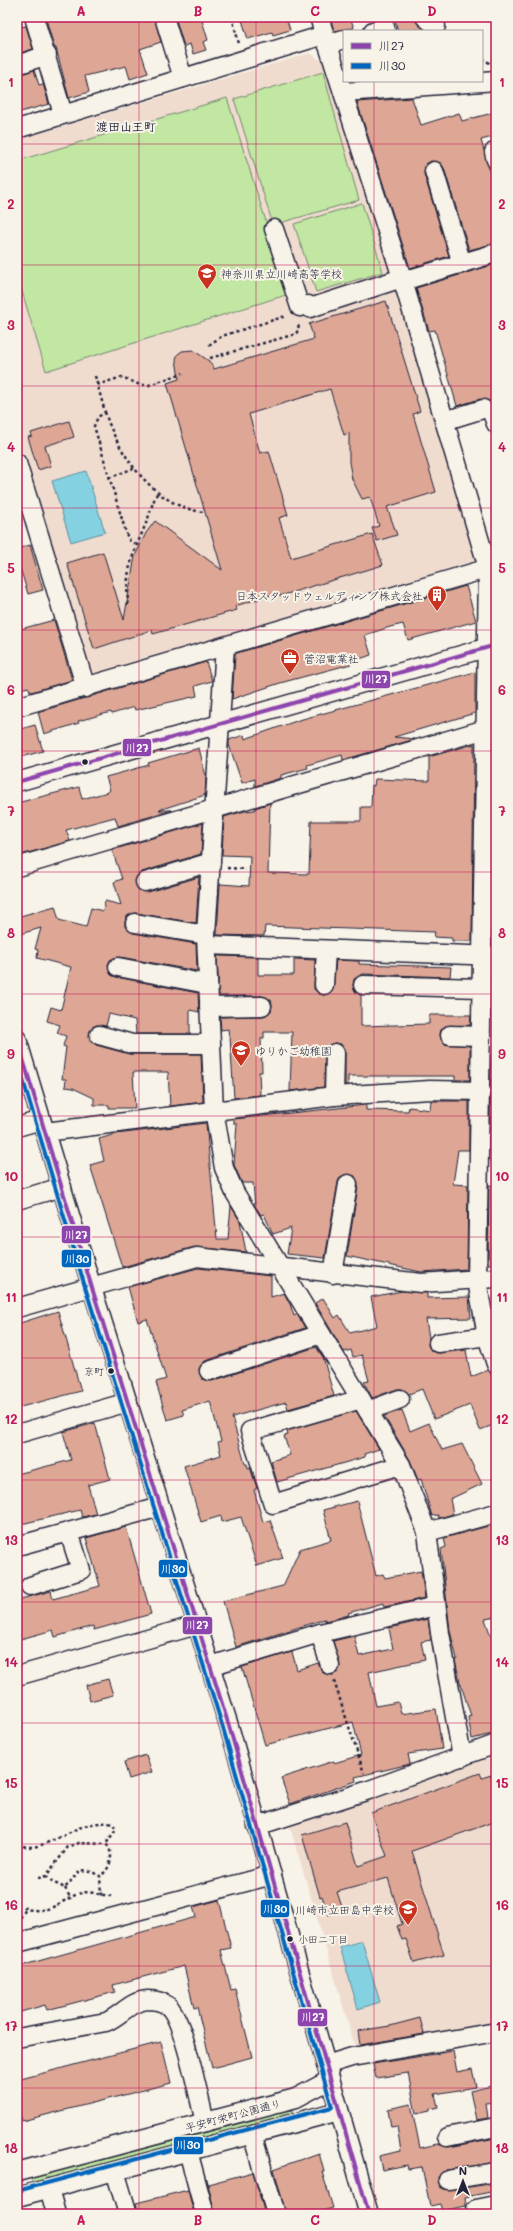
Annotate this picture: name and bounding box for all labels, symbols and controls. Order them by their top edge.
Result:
text: A [76,2,86,19]
text: B [194,2,203,19]
text: C [310,2,320,19]
text: D [427,2,437,19]
legend [343,30,483,82]
text: 川27 [379,37,405,53]
text: 川30 [379,57,406,73]
text: 1 [8,73,14,90]
text: 1 [499,73,505,90]
district label: 渡田山王町 [96,118,156,134]
text: 2 [7,195,15,212]
text: 2 [498,195,506,212]
school or university icon: 神奈川県立川崎高等学校 [196,262,218,290]
place label: 神奈川県立川崎高等学校 [221,266,342,281]
text: 3 [7,316,15,333]
text: 3 [498,316,506,333]
text: 4 [7,438,15,455]
text: 4 [498,438,506,455]
text: 5 [7,559,15,576]
text: 5 [498,559,506,576]
building icon: 日本スタッドウェルディング株式会社 [426,584,448,612]
place label: 日本スタッドウェルディング株式会社 [236,588,423,603]
office icon: 菅沼電業社 [279,647,301,675]
place label: 菅沼電業社 [304,651,359,666]
line badge: 川27 [361,670,391,689]
text: 川27 [364,671,388,686]
text: 6 [7,681,15,698]
text: 6 [498,681,506,698]
line badge: 川27 [122,738,152,757]
text: 川27 [125,740,149,755]
unlabelled marker [80,757,90,767]
text: 7 [7,802,15,819]
text: 7 [498,802,506,819]
text: 8 [7,924,15,941]
text: 8 [498,924,506,941]
school or university icon: ゆりかご幼稚園 [230,1039,252,1067]
place label: ゆりかご幼稚園 [255,1043,332,1058]
text: 9 [7,1045,15,1062]
text: 9 [498,1045,506,1062]
text: 10 [4,1167,18,1184]
text: 10 [495,1167,509,1184]
line badge: 川27 [61,1225,91,1244]
text: 川27 [64,1227,88,1242]
line badge: 川30 [61,1249,92,1268]
text: 川30 [65,1251,89,1266]
text: 11 [5,1288,17,1305]
text: 11 [496,1288,508,1305]
place label: 京町 [84,1364,104,1378]
marker: 京町 [106,1366,116,1376]
text: 12 [4,1410,18,1427]
text: 12 [495,1410,509,1427]
text: 13 [4,1531,18,1548]
text: 13 [495,1531,509,1548]
line badge: 川30 [158,1559,188,1578]
text: 川30 [161,1561,185,1576]
line badge: 川27 [182,1616,213,1635]
text: 川27 [185,1617,209,1632]
text: 14 [4,1653,18,1670]
text: 14 [495,1653,509,1670]
text: 15 [4,1774,18,1791]
text: 15 [495,1774,509,1791]
text: 16 [4,1896,18,1913]
text: 16 [495,1896,509,1913]
school or university icon: 川崎市立田島中学校 [397,1898,419,1926]
line badge: 川30 [260,1899,290,1918]
text: 川30 [263,1901,287,1916]
place label: 川崎市立田島中学校 [295,1902,394,1917]
place label: 小田二丁目 [298,1932,348,1946]
marker: 小田二丁目 [285,1934,295,1944]
line badge: 川27 [297,2008,328,2027]
text: 川27 [301,2009,325,2024]
text: 17 [4,2017,18,2034]
text: 17 [495,2017,509,2034]
street label: 平安町栄町公園通り [183,2095,283,2135]
line badge: 川30 [173,2136,204,2155]
text: 川30 [176,2137,200,2152]
text: 18 [4,2139,18,2156]
text: 18 [495,2139,509,2156]
north arrow [443,2161,483,2201]
text: N [459,2163,467,2178]
text: A [76,2211,86,2228]
text: B [194,2211,203,2228]
text: C [310,2211,320,2228]
text: D [427,2211,437,2228]

